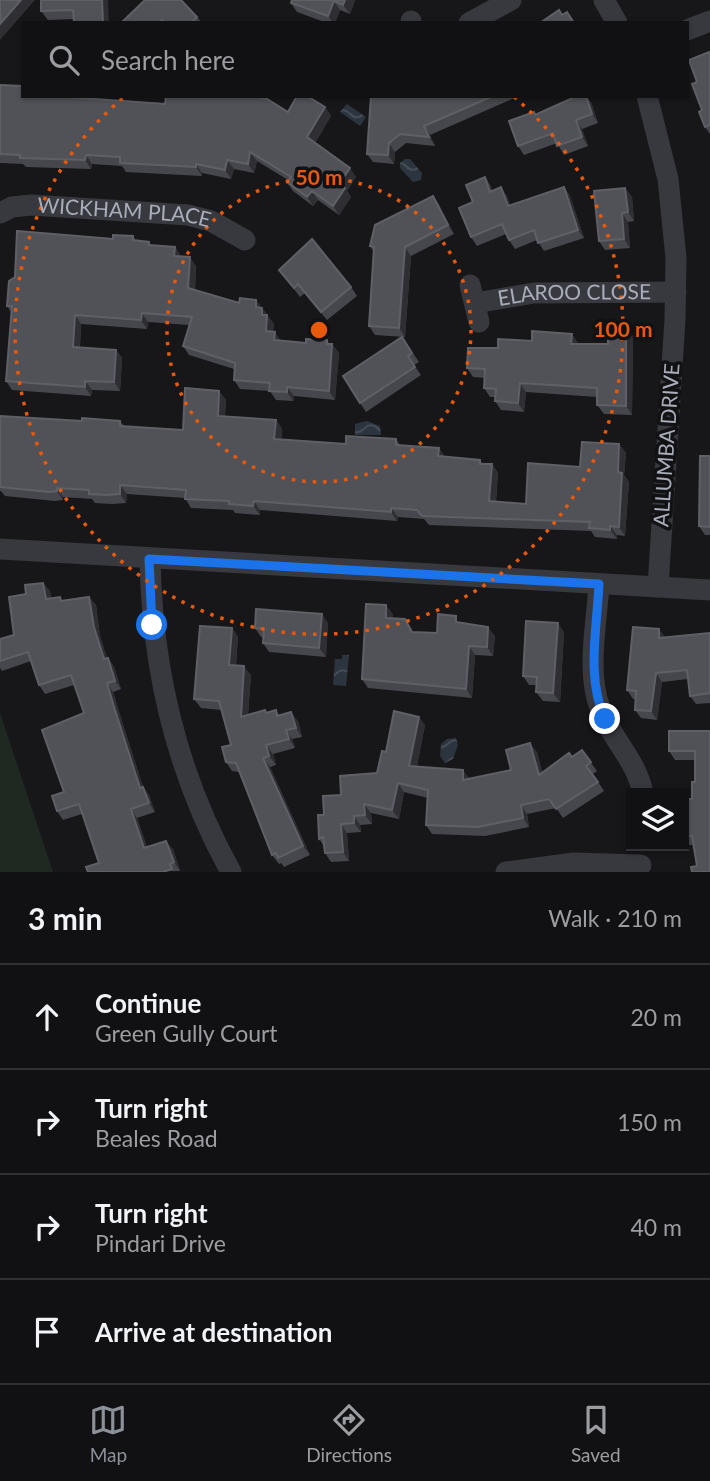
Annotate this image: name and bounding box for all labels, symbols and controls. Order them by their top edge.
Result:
search box [21,21,689,98]
icon: search [45,41,83,79]
text: Search here [101,44,235,76]
text: 50 m [295,164,343,189]
street label: WICKHAM PLACE [37,191,214,232]
street label: ELAROO CLOSE [495,278,651,310]
text: 100 m [593,316,653,341]
centre of rings [307,318,331,342]
street label: ALLUMBA DRIVE [647,362,684,527]
route start [136,609,167,640]
route end [589,703,620,734]
map controls [626,788,689,851]
button: layers [626,788,689,851]
text: 3 min [28,900,102,936]
text: Walk · 210 m [548,904,682,932]
text: Continue [95,987,201,1019]
icon: ahead [28,998,66,1036]
text: 20 m [631,1003,682,1031]
text: Green Gully Court [95,1019,278,1047]
text: Turn right [95,1092,208,1124]
icon: right [28,1103,66,1141]
text: 150 m [617,1108,682,1136]
text: Beales Road [95,1124,218,1152]
text: Turn right [95,1197,208,1229]
icon: right [28,1208,66,1246]
text: 40 m [631,1213,682,1241]
text: Pindari Drive [95,1229,226,1257]
icon: arrive [28,1313,66,1351]
text: Arrive at destination [95,1316,332,1348]
tab: Map [89,1401,127,1466]
tab: Directions [306,1401,392,1466]
tab: Saved [571,1401,621,1466]

